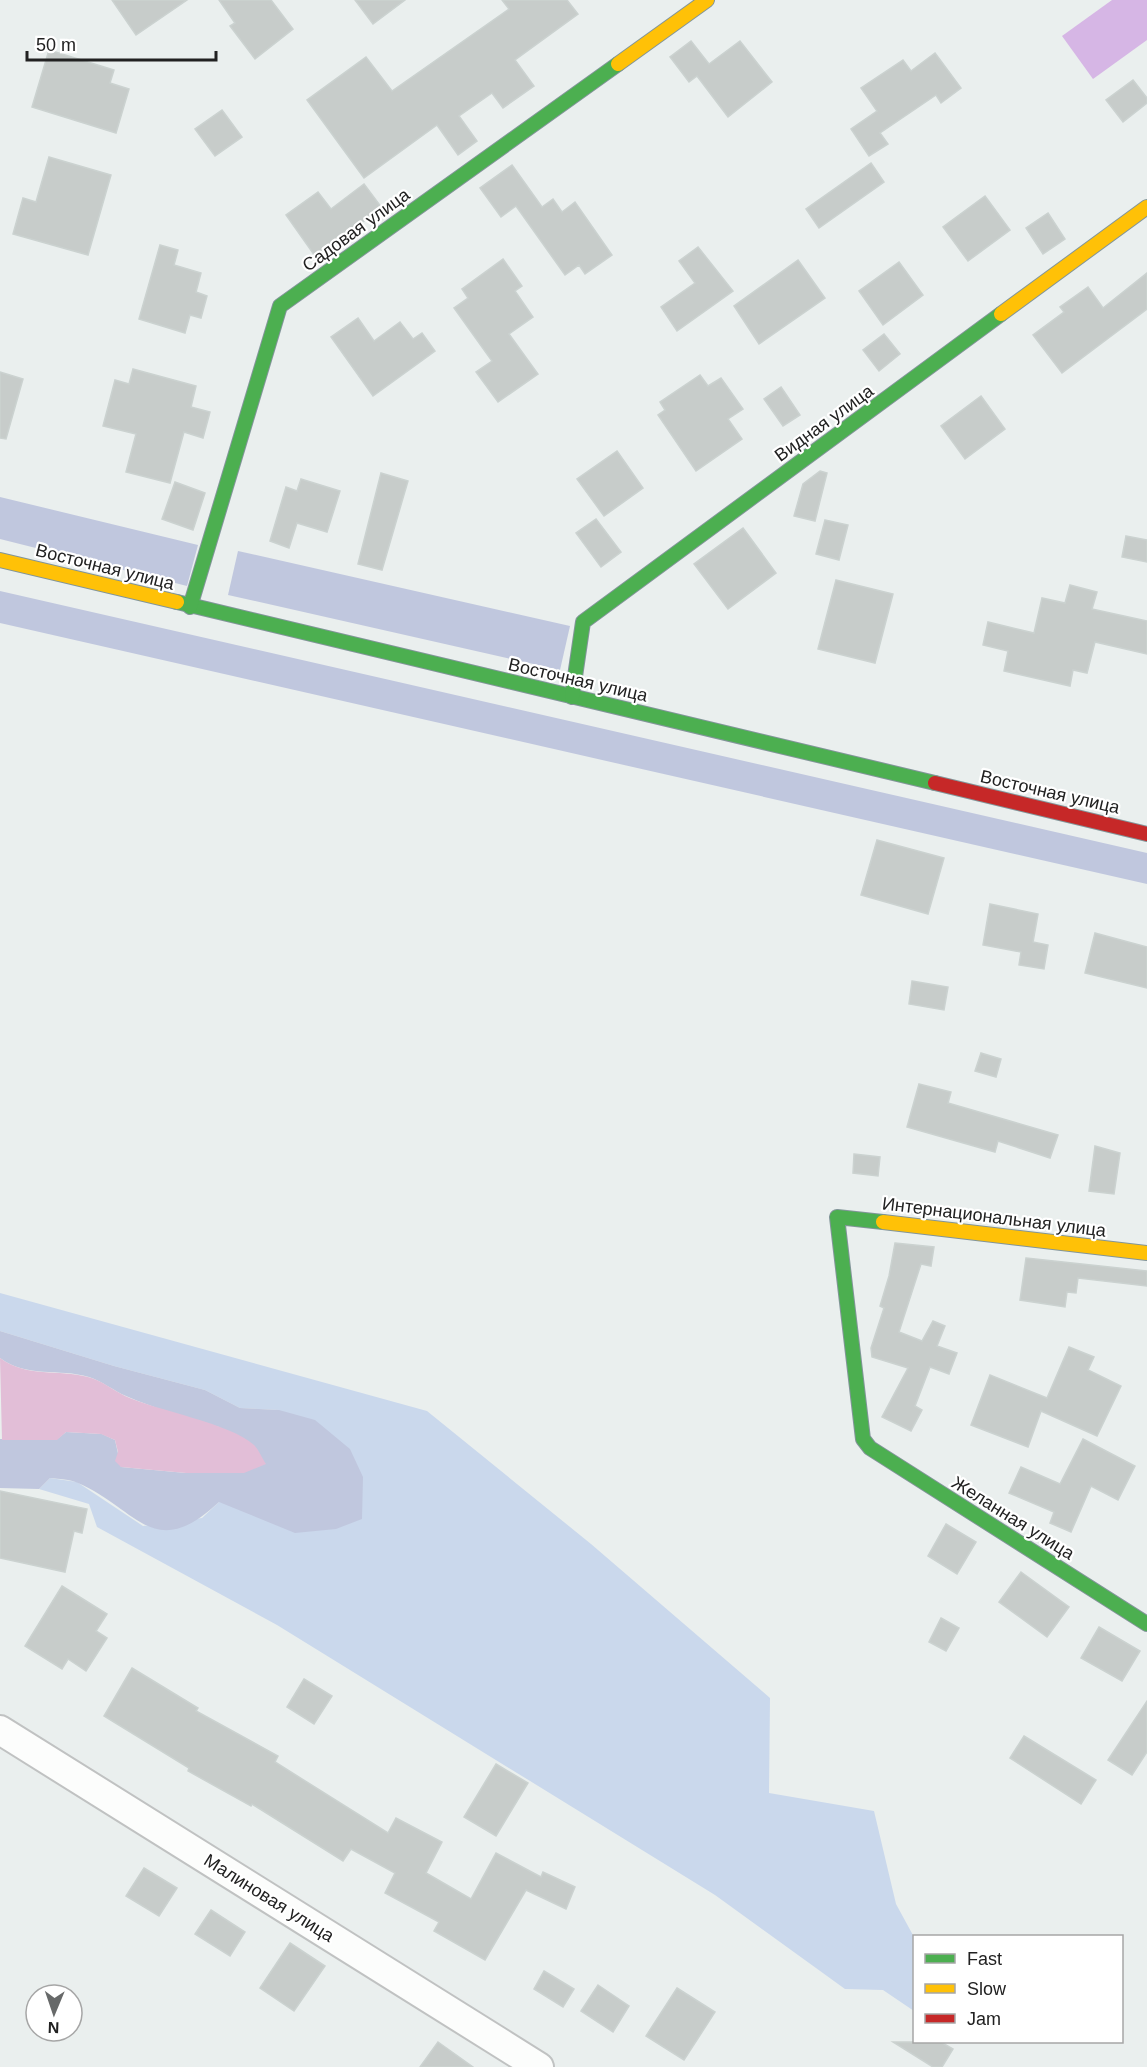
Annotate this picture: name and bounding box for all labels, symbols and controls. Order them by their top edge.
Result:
scale bar [27,24,216,62]
text: 50 m [36,35,76,55]
street label: Садовая улица [299,184,414,276]
street label: Видная улица [771,380,878,465]
street label: Восточная улица [34,540,177,594]
street label: Восточная улица [506,654,651,706]
street label: Восточная улица [978,766,1123,818]
street label: Интернациональная улица [881,1193,1108,1241]
street label: Желанная улица [948,1472,1079,1564]
street label: Малиновая улица [200,1850,338,1947]
legend [913,1935,1123,2043]
text: Fast [967,1949,1002,1969]
text: Slow [967,1979,1007,1999]
north arrow [24,1983,84,2043]
text: Jam [967,2009,1001,2029]
text: N [47,2019,60,2036]

